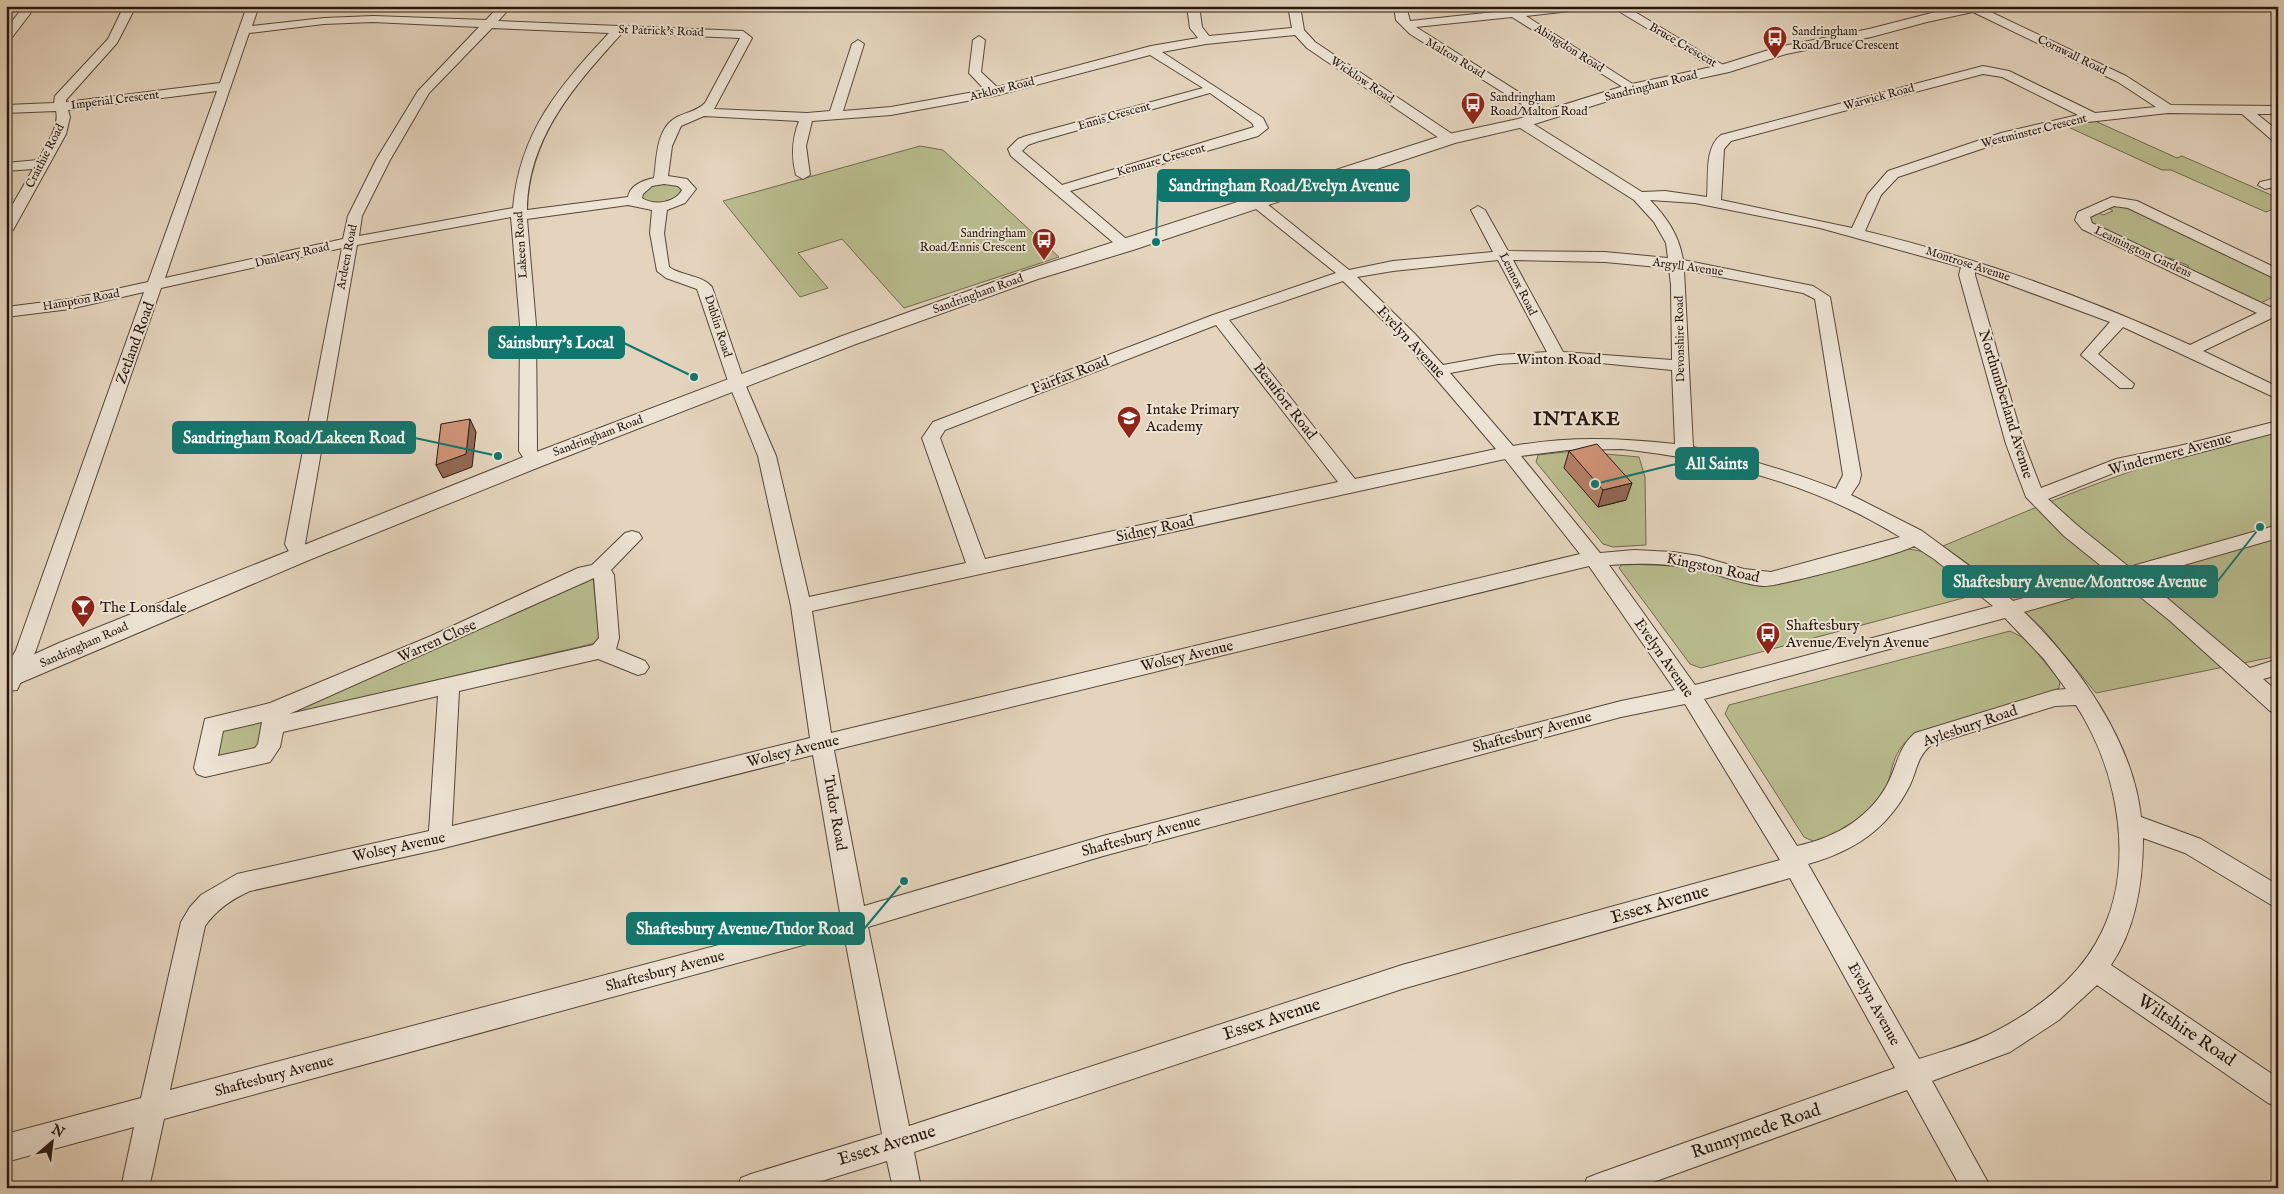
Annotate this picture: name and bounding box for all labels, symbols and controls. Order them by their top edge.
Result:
street label: Abingdon Road [1530,20,1607,76]
street label: Bruce Crescent [1646,20,1720,70]
street label: St Patrick's Road [618,22,705,40]
place label: Sandringham Road/Bruce Crescent [1792,24,1899,53]
bus stop icon: Sandringham Road/Bruce Crescent [1762,25,1788,59]
street label: Cornwall Road [2035,32,2110,78]
street label: Malton Road [1423,34,1488,82]
street label: Wicklow Road [1327,53,1397,107]
street label: Sandringham Road [1603,67,1700,105]
street label: Arklow Road [967,74,1036,105]
street label: Warwick Road [1842,80,1917,114]
street label: Imperial Crescent [70,87,160,114]
place label: Sandringham Road/Malton Road [1490,90,1588,119]
bus stop icon: Sandringham Road/Malton Road [1460,91,1486,125]
street label: Ennis Crescent [1076,98,1152,134]
street label: Westminster Crescent [1980,111,2088,151]
street label: Craithie Road [22,121,68,191]
street label: Kenmare Crescent [1115,140,1207,180]
callout: Sandringham Road/Evelyn Avenue [1158,170,1409,201]
text: Sandringham Road/Evelyn Avenue [1169,177,1400,197]
street label: Lakeen Road [511,210,531,279]
street label: Ardeen Road [333,223,361,292]
street label: Leamington Gardens [2092,223,2194,281]
place label: Sandringham Road/Ennis Crescent [920,226,1026,255]
bus stop icon: Sandringham Road/Ennis Crescent [1031,227,1057,261]
street label: Dunleary Road [253,239,331,271]
street label: Montrose Avenue [1924,243,2013,285]
street label: Lennox Road [1496,250,1541,319]
street label: Argyll Avenue [1651,254,1725,279]
street label: Sandringham Road [931,270,1026,317]
street label: Hampton Road [41,286,121,315]
street label: Dublin Road [701,293,735,360]
street label: Devonshire Road [1672,295,1688,382]
street label: Zetland Road [111,298,159,387]
street label: Evelyn Avenue [1373,302,1449,382]
callout: Sainsbury's Local [489,327,624,358]
street label: Northumberland Avenue [1974,327,2038,481]
text: Sainsbury's Local [498,334,615,354]
street label: Winton Road [1517,350,1602,369]
street label: Fairfax Road [1028,351,1112,399]
street label: Beaufort Road [1249,359,1322,444]
place label: Intake Primary Academy [1145,400,1240,436]
school or university icon: Intake Primary Academy [1116,405,1142,439]
district label: INTAKE [1533,407,1621,432]
street label: Sandringham Road [551,412,646,460]
callout: Sandringham Road/Lakeen Road [173,422,415,453]
street label: Windermere Avenue [2106,428,2234,480]
text: Sandringham Road/Lakeen Road [183,429,405,449]
callout: All Saints [1676,448,1758,479]
text: All Saints [1685,455,1748,475]
street label: Sidney Road [1114,511,1197,547]
street label: Kingston Road [1665,549,1762,587]
callout: Shaftesbury Avenue/Montrose Avenue [1943,566,2217,597]
text: Shaftesbury Avenue/Montrose Avenue [1953,573,2207,593]
bar icon: The Lonsdale [70,594,96,628]
place label: The Lonsdale [100,598,187,617]
street label: Warren Close [395,615,479,667]
street label: Evelyn Avenue [1630,615,1698,701]
place label: Shaftesbury Avenue/Evelyn Avenue [1785,616,1929,652]
street label: Sandringham Road [37,619,131,671]
bus stop icon: Shaftesbury Avenue/Evelyn Avenue [1755,621,1781,655]
street label: Wolsey Avenue [1139,636,1235,676]
street label: Aylesbury Road [1919,701,2021,751]
street label: Shaftesbury Avenue [1470,707,1594,757]
street label: Wolsey Avenue [745,730,841,772]
street label: Tudor Road [819,774,851,853]
street label: Shaftesbury Avenue [1079,811,1203,861]
street label: Wolsey Avenue [351,828,447,866]
street label: Essex Avenue [1608,880,1712,930]
callout: Shaftesbury Avenue/Tudor Road [627,913,864,944]
text: Shaftesbury Avenue/Tudor Road [636,920,854,940]
street label: Shaftesbury Avenue [603,946,727,996]
street label: Evelyn Avenue [1843,959,1905,1049]
street label: Wiltshire Road [2133,990,2240,1072]
street label: Essex Avenue [1220,993,1324,1047]
street label: Shaftesbury Avenue [212,1051,336,1101]
street label: Runnymede Road [1688,1099,1824,1165]
north arrow [28,1116,78,1166]
text: N [47,1120,67,1142]
street label: Essex Avenue [835,1120,939,1172]

